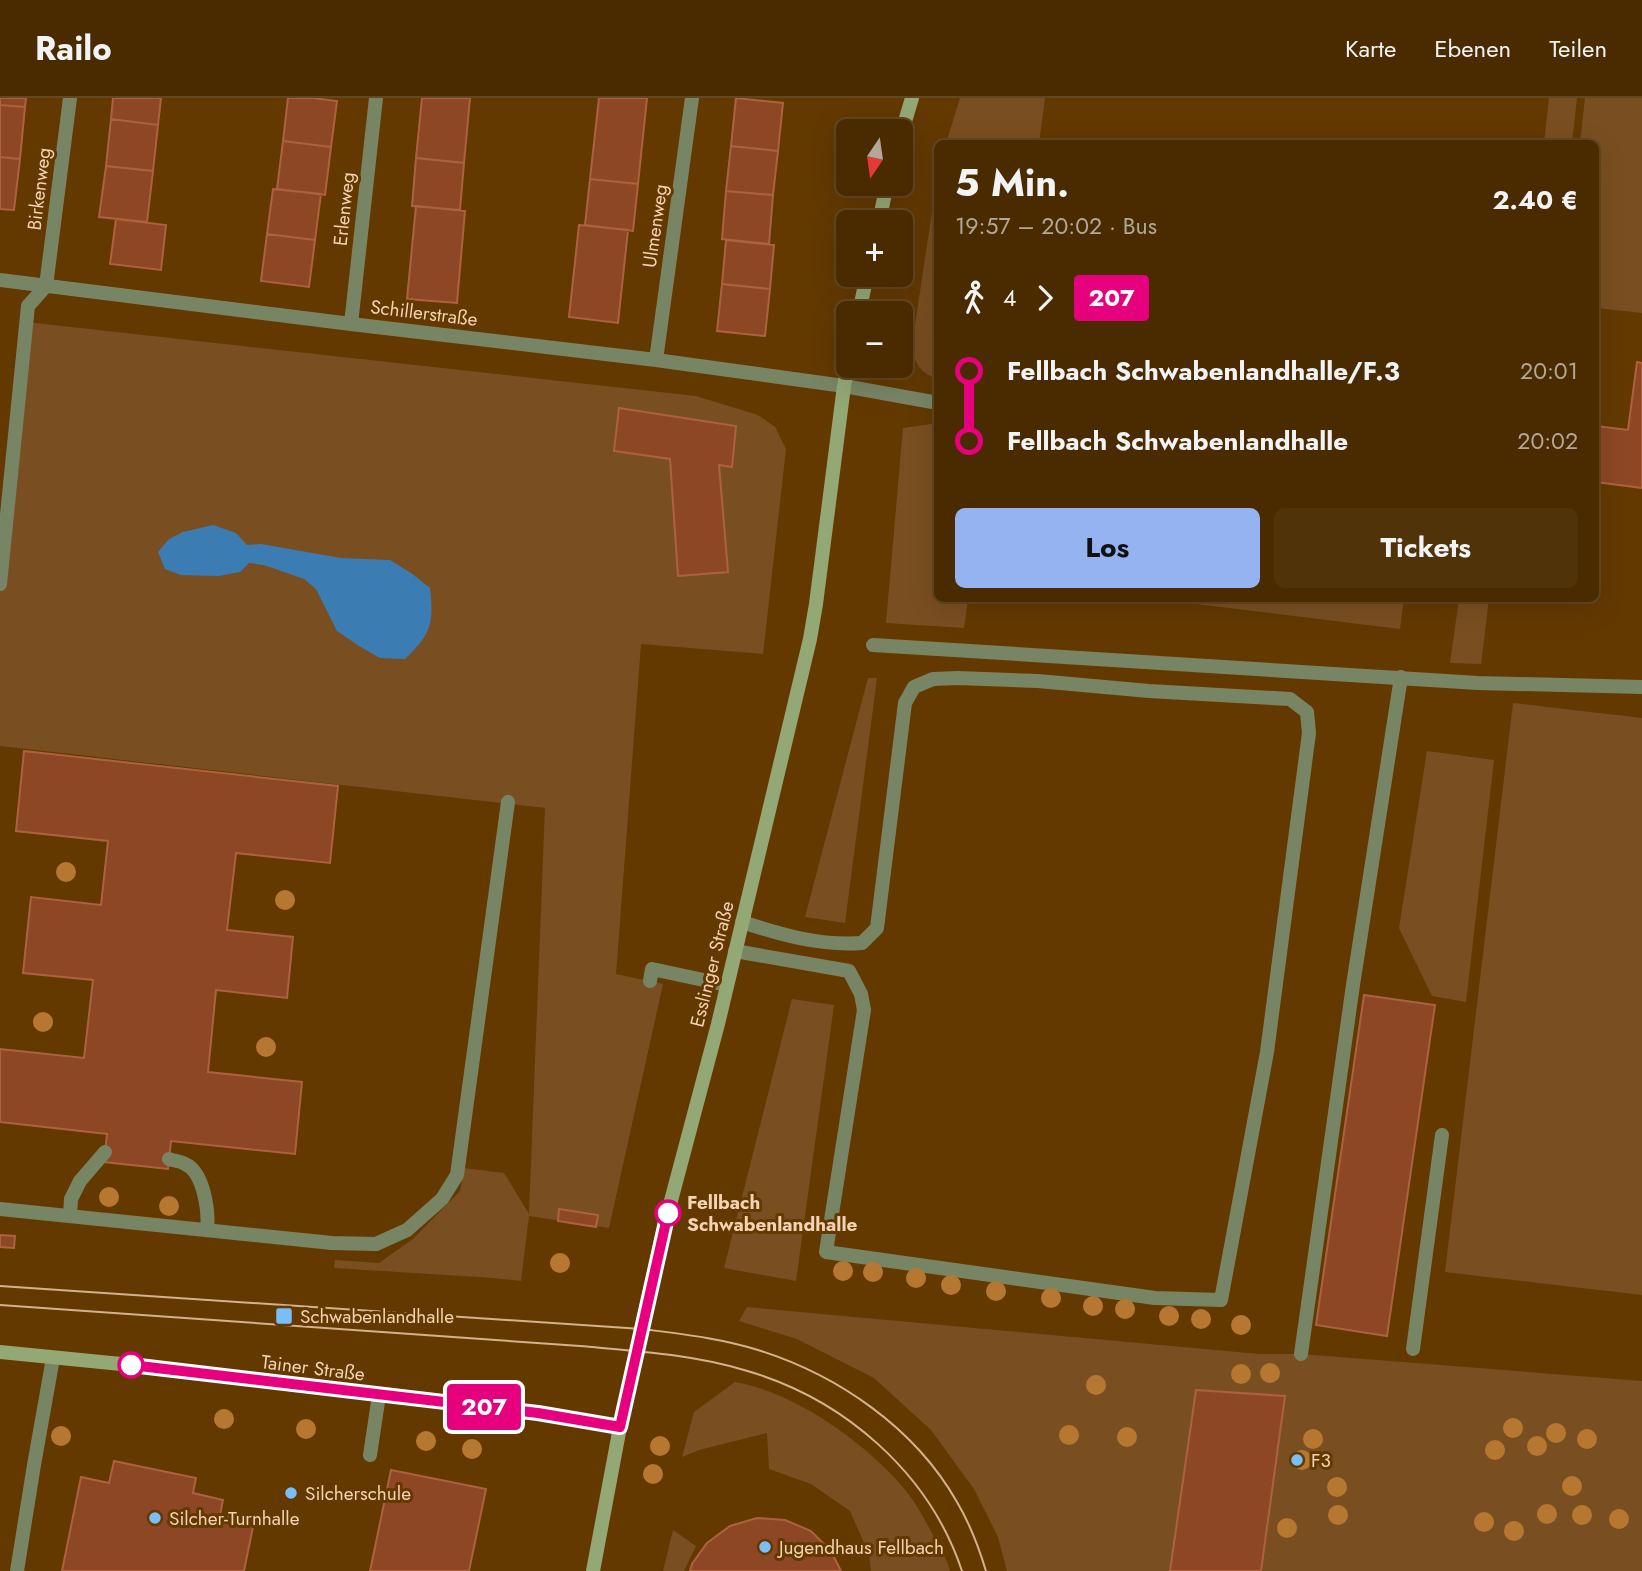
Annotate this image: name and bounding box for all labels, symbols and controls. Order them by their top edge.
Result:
text: Railo [35,25,112,72]
text: Karte [1345,31,1396,66]
text: Ebenen [1434,31,1511,66]
text: Teilen [1549,31,1607,66]
north arrow [836,119,914,196]
map controls [836,119,913,378]
street label: Birkenweg [21,146,57,232]
text: 5 Min. [955,155,1069,210]
street label: Erlenweg [327,171,361,247]
text: 2.40 € [1492,181,1578,219]
street label: Ulmenweg [636,183,674,269]
text: 19:57 – 20:02 · Bus [955,209,1157,243]
button: + [836,210,913,287]
icon: walk [955,279,993,317]
icon: forward [1026,279,1064,317]
text: 207 [1088,280,1135,315]
text: 4 [1003,281,1016,315]
street label: Schillerstraße [369,293,479,333]
button: − [836,301,913,378]
text: Fellbach Schwabenlandhalle/F.3 [1007,352,1400,390]
text: 20:01 [1520,354,1578,388]
text: Fellbach Schwabenlandhalle [1007,422,1348,460]
text: 20:02 [1517,424,1578,458]
button: Los [955,508,1260,588]
button: Tickets [1274,508,1578,588]
street label: Esslinger Straße [683,898,741,1030]
place label: Fellbach Schwabenlandhalle [687,1189,858,1238]
marker: Fellbach Schwabenlandhalle [655,1200,681,1226]
place label: Schwabenlandhalle [300,1303,454,1330]
marker: Schwabenlandhalle [274,1306,294,1326]
street label: Tainer Straße [260,1348,367,1388]
unlabelled marker [118,1352,144,1378]
line badge: 207 [444,1384,524,1430]
text: 207 [461,1389,507,1424]
place label: F3 [1311,1447,1331,1474]
marker: F3 [1289,1452,1305,1468]
place label: Silcherschule [305,1480,411,1507]
marker: Silcherschule [283,1485,299,1501]
place label: Silcher-Turnhalle [169,1505,300,1532]
marker: Silcher-Turnhalle [147,1510,163,1526]
place label: Jugendhaus Fellbach [776,1534,944,1561]
marker: Jugendhaus Fellbach [757,1539,773,1555]

